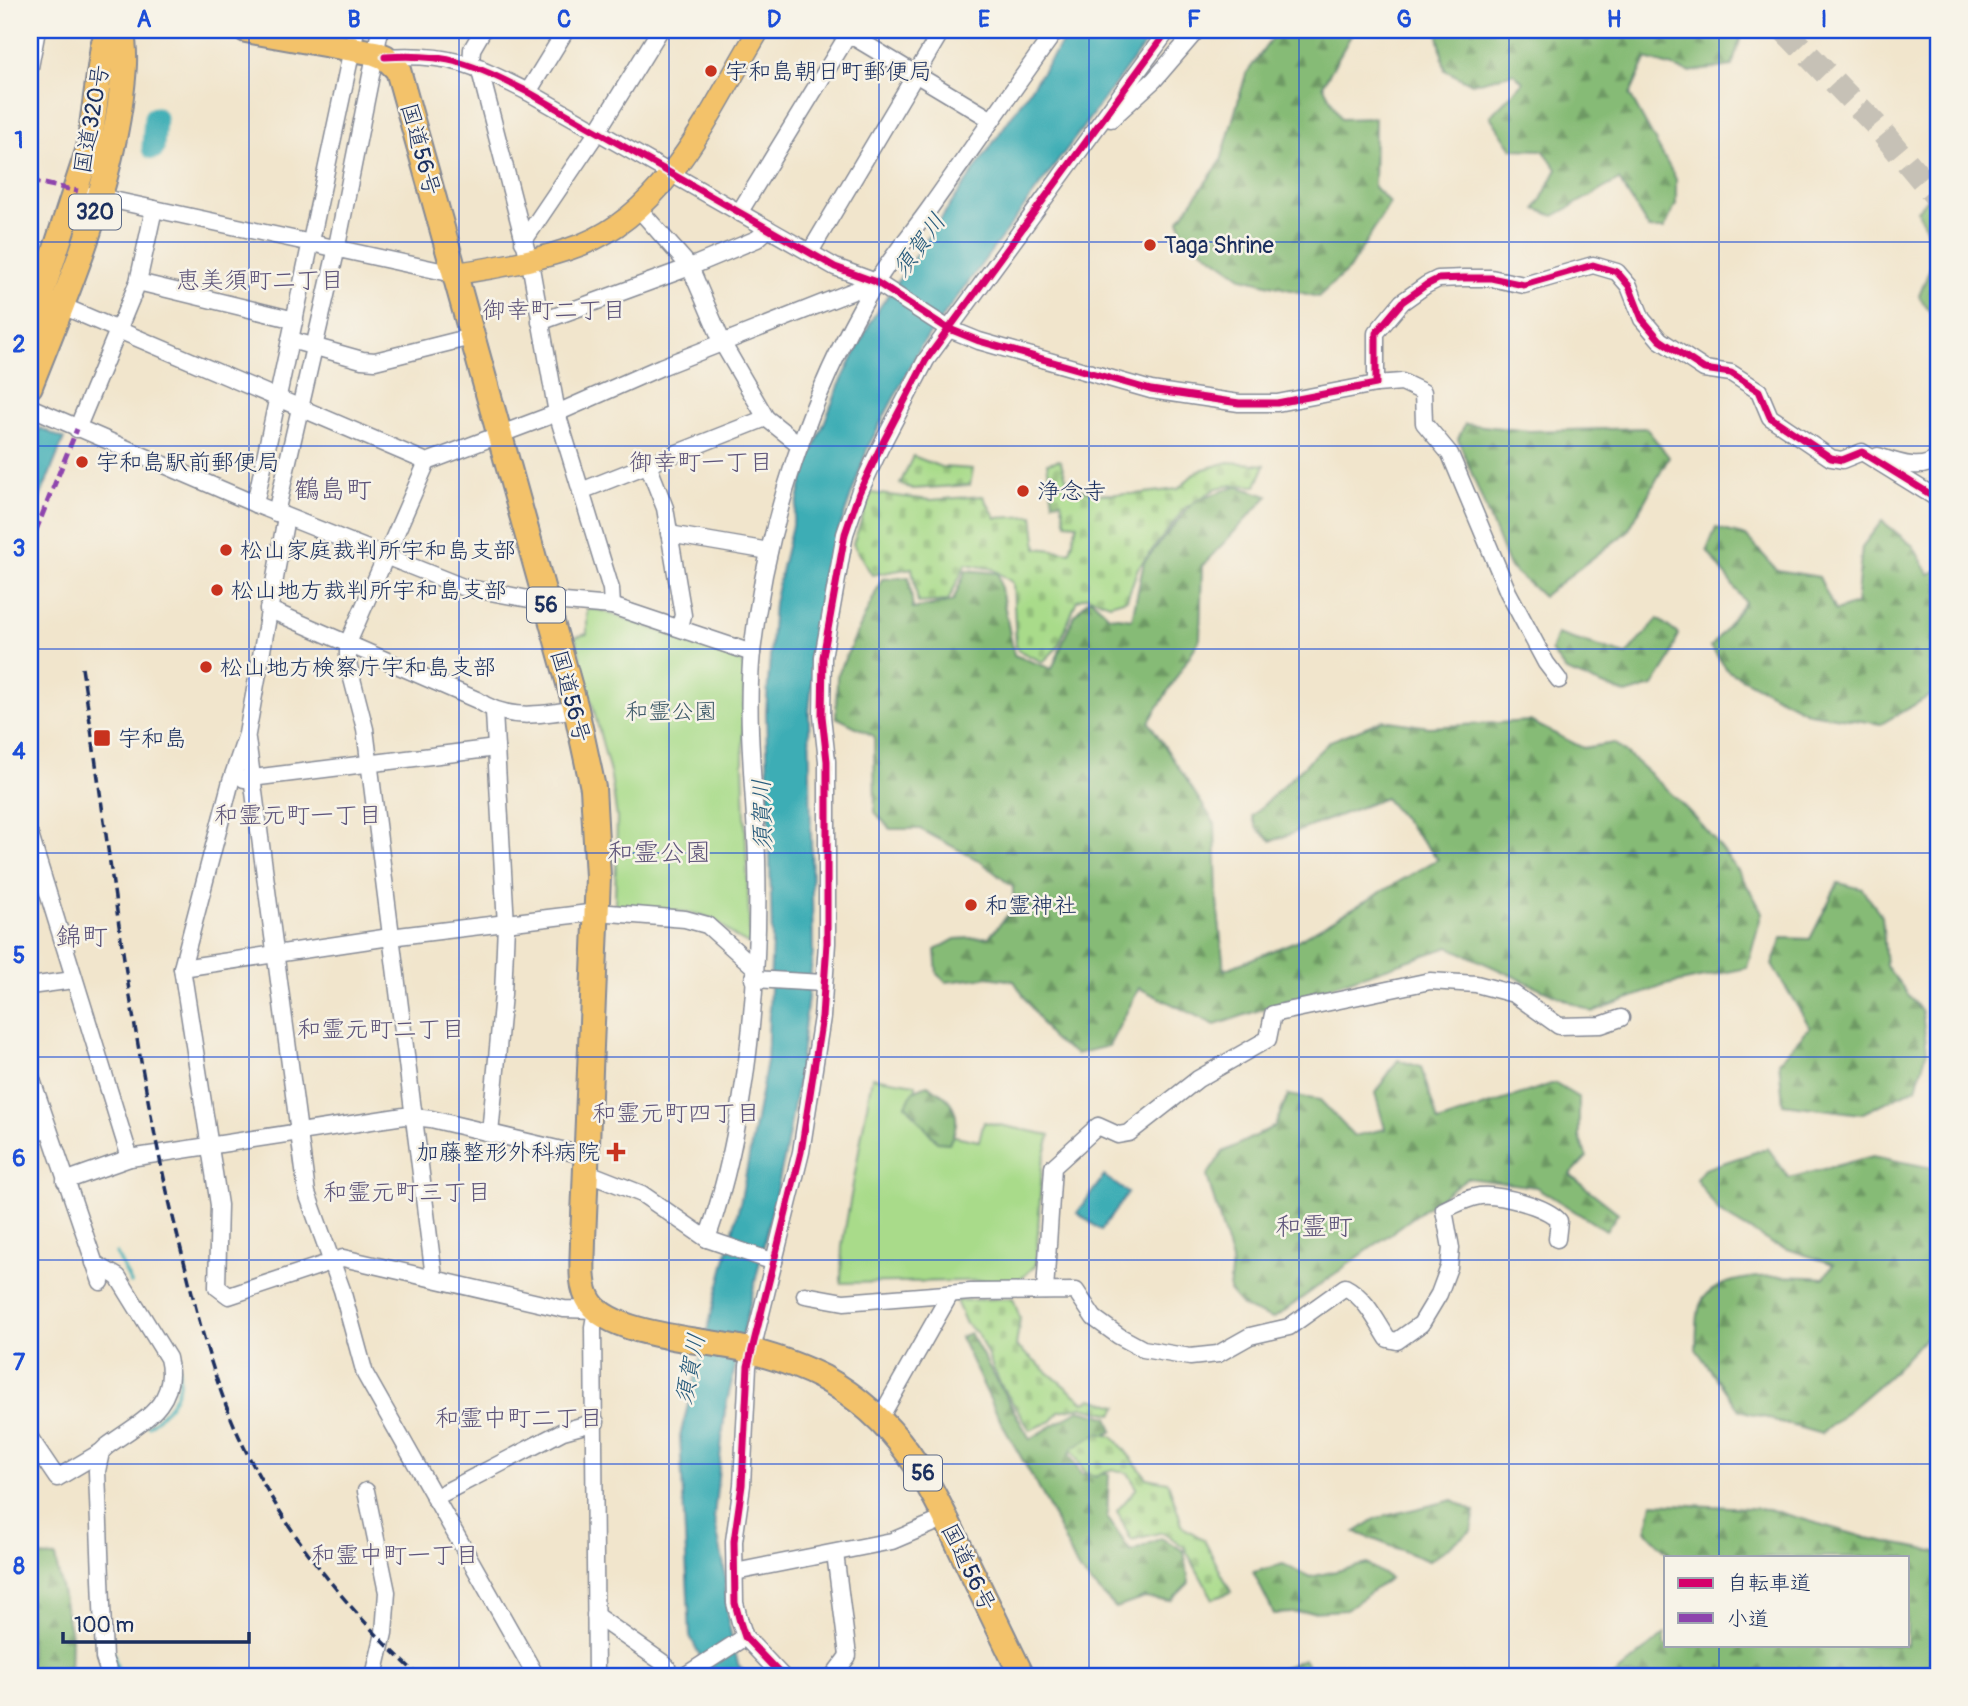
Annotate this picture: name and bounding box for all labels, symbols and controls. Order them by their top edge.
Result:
text: A [137,5,152,34]
text: B [347,5,361,34]
text: C [557,5,571,34]
text: D [767,5,781,34]
text: E [978,5,990,34]
text: F [1187,5,1201,34]
text: G [1396,5,1412,34]
text: H [1607,5,1621,34]
text: I [1821,5,1827,34]
place label: 宇和島朝日町郵便局 [725,57,932,86]
street label: 国道320号 [68,62,115,176]
marker: 宇和島朝日町郵便局 [703,63,719,79]
street label: 国道56号 [394,100,447,199]
text: 1 [15,126,24,155]
road number: 320 [69,194,121,230]
water label: 須賀川 [887,208,952,283]
place label: Taga Shrine [1164,231,1275,260]
marker: Taga Shrine [1142,237,1158,253]
district label: 恵美須町二丁目 [176,266,344,295]
district label: 御幸町二丁目 [482,296,626,325]
text: 2 [13,330,26,359]
place label: 宇和島駅前郵便局 [96,448,280,477]
district label: 御幸町一丁目 [629,448,773,477]
marker: 宇和島駅前郵便局 [74,454,90,470]
district label: 鶴島町 [294,474,372,506]
place label: 浄念寺 [1037,477,1106,506]
marker: 浄念寺 [1015,483,1031,499]
text: 3 [13,534,25,563]
place label: 松山家庭裁判所宇和島支部 [240,536,516,565]
marker: 松山家庭裁判所宇和島支部 [218,542,234,558]
place label: 松山地方裁判所宇和島支部 [231,576,507,605]
marker: 松山地方裁判所宇和島支部 [209,582,225,598]
road number: 56 [527,588,565,622]
street label: 国道56号 [544,647,597,746]
place label: 松山地方検察庁宇和島支部 [220,653,496,682]
marker: 松山地方検察庁宇和島支部 [198,659,214,675]
park label: 和霊公園 [625,697,717,726]
place label: 宇和島 [118,724,187,753]
marker: 宇和島 [92,728,112,748]
text: 4 [12,737,26,766]
water label: 須賀川 [747,779,778,851]
district label: 和霊元町一丁目 [214,801,382,830]
district label: 和霊公園 [607,837,711,869]
place label: 和霊神社 [985,891,1077,920]
marker: 和霊神社 [963,897,979,913]
district label: 錦町 [56,921,108,953]
text: 5 [13,941,25,970]
district label: 和霊元町二丁目 [297,1015,465,1044]
district label: 和霊元町四丁目 [592,1099,760,1128]
place label: 加藤整形外科病院 [416,1138,600,1167]
marker: 加藤整形外科病院 [606,1142,626,1162]
text: 6 [12,1144,26,1173]
district label: 和霊元町三丁目 [323,1178,491,1207]
district label: 和霊町 [1275,1211,1353,1243]
water label: 須賀川 [669,1331,712,1407]
text: 7 [13,1348,26,1377]
district label: 和霊中町二丁目 [435,1404,603,1433]
road number: 56 [904,1456,942,1490]
street label: 国道56号 [935,1518,1002,1616]
district label: 和霊中町一丁目 [311,1541,479,1570]
text: 8 [13,1552,25,1581]
legend [1664,1556,1909,1646]
text: 自転車道 [1727,1570,1811,1597]
scale bar [63,1601,248,1645]
text: 小道 [1727,1606,1769,1633]
text: 100 m [74,1612,134,1639]

